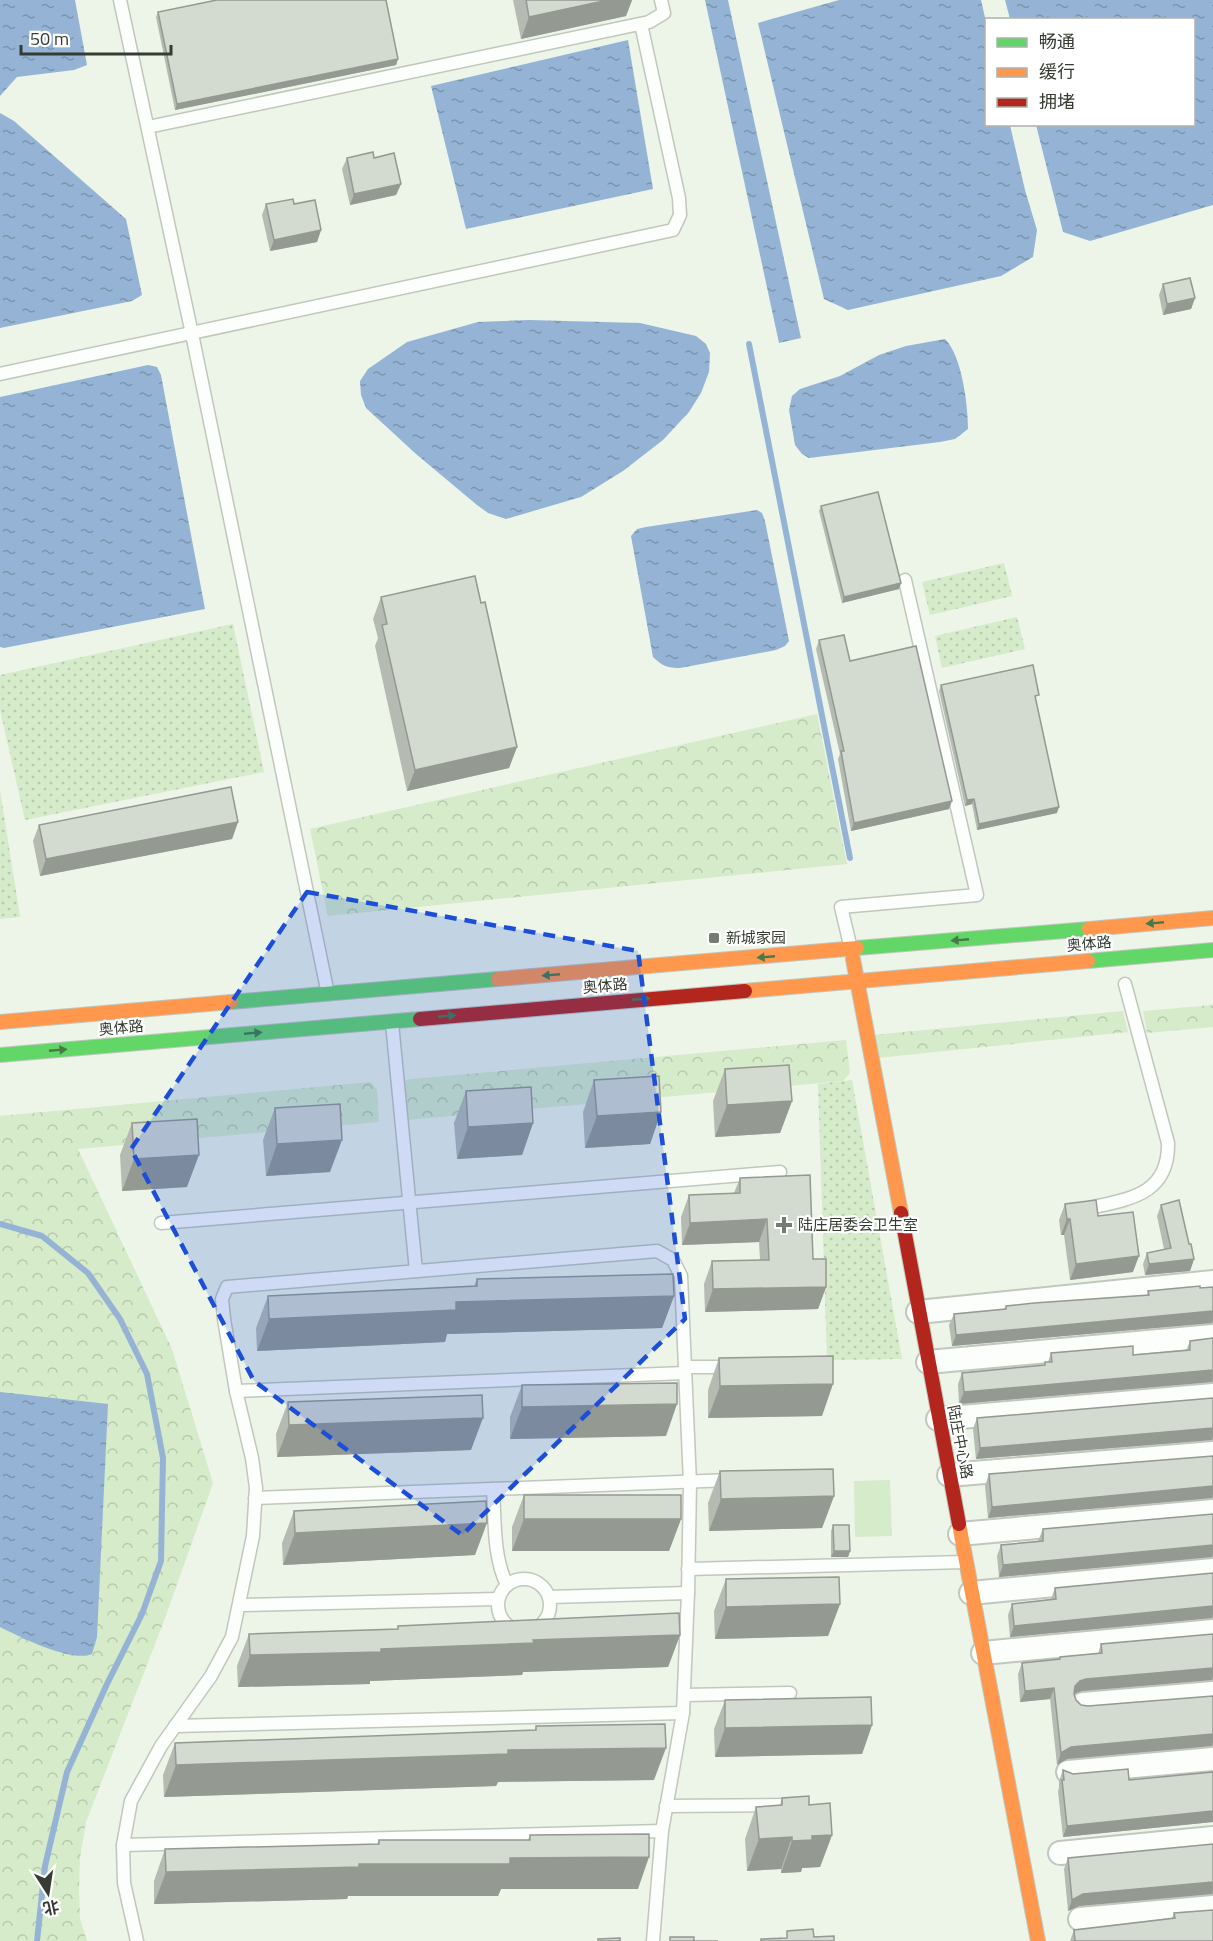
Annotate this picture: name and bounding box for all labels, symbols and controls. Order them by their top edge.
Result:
scale bar [21,18,171,56]
legend [985,18,1195,126]
text: 50 m [30,25,69,52]
text: 畅通 [1039,28,1075,55]
text: 缓行 [1039,58,1075,85]
text: 拥堵 [1039,88,1075,115]
one-way arrow [1145,918,1164,928]
place label: 新城家园 [726,926,786,949]
street label: 奥体路 [1066,930,1112,957]
marker: 新城家园 [707,931,721,945]
one-way arrow [951,935,970,945]
one-way arrow [757,952,776,962]
one-way arrow [541,971,560,980]
street label: 奥体路 [582,972,628,999]
one-way arrow [632,994,651,1004]
one-way arrow [437,1011,456,1021]
street label: 奥体路 [98,1014,144,1041]
one-way arrow [243,1028,262,1038]
one-way arrow [49,1045,68,1055]
place label: 陆庄居委会卫生室 [798,1213,918,1236]
marker: 陆庄居委会卫生室 [775,1216,793,1234]
street label: 陆庄中心路 [942,1403,979,1481]
north arrow [18,1863,78,1923]
text: 北 [41,1894,61,1921]

